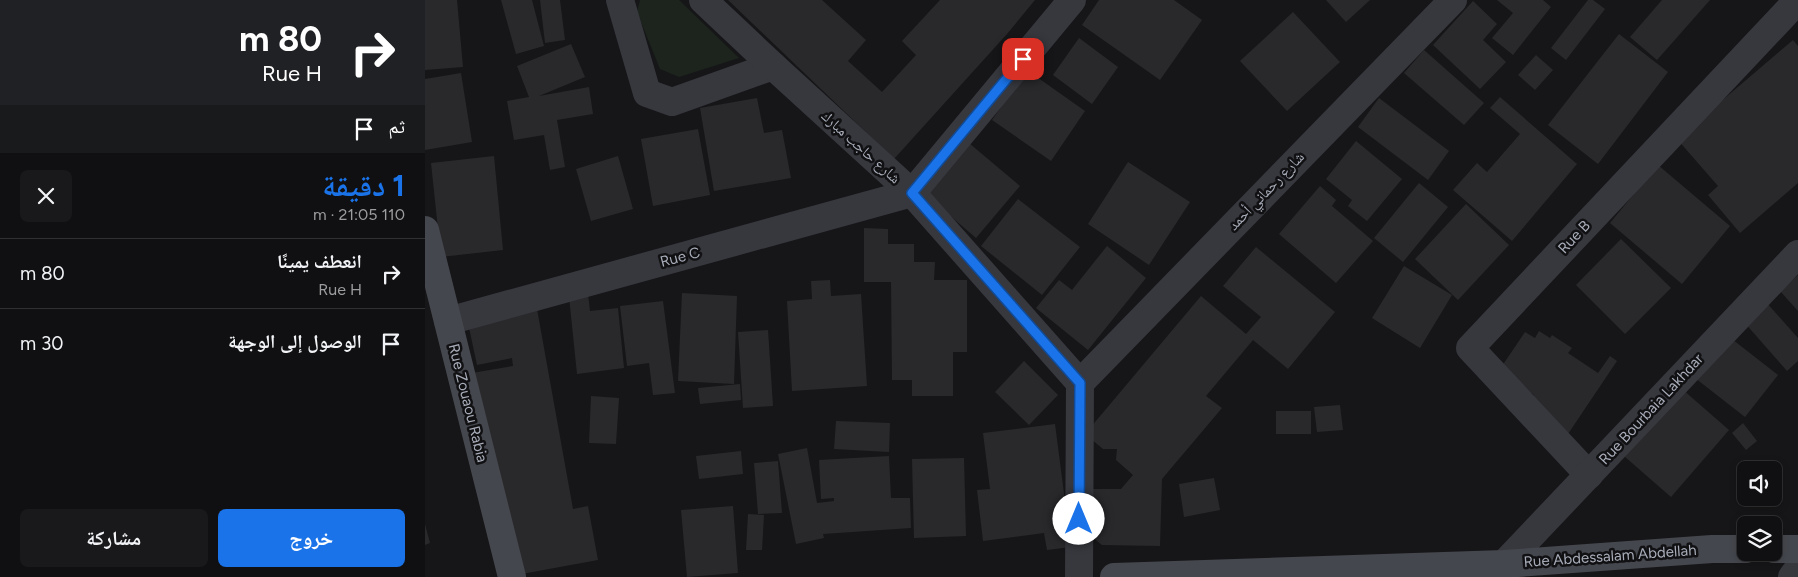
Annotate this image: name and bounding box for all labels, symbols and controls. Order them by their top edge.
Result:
text: 80 m [239,18,322,60]
icon: right [340,20,405,85]
pin [1002,38,1044,80]
icon: arrive [1009,45,1037,73]
text: Rue H [262,60,322,87]
street label: شارع حاجب مبارك [817,107,904,188]
icon: arrive [350,115,378,143]
text: ثم [388,115,405,138]
street label: شارع رحماني أحمد [1224,148,1310,236]
text: 1 دقيقة [322,167,405,204]
button: close [20,170,72,222]
text: 110 m · 21:05 [313,205,405,224]
street label: Rue B [1554,217,1594,257]
street label: Rue C [658,243,702,271]
text: انعطف يمينًا [277,250,362,273]
icon: right [377,260,405,288]
text: 80 m [20,262,65,285]
text: Rue H [318,280,362,299]
text: الوصول إلى الوجهة [228,330,362,353]
icon: arrive [377,330,405,358]
text: 30 m [20,332,63,355]
street label: Rue Zouaou Rabia [445,342,491,464]
street label: Rue Bourbaia Lakhdar [1595,350,1707,468]
map controls [1737,461,1782,561]
button: sound [1737,461,1782,506]
position arrow [1052,492,1104,544]
button: مشاركة [20,509,208,567]
button: خروج [218,509,405,567]
button: layers [1737,516,1782,561]
street label: Rue Abdessalam Abdellah [1523,541,1697,571]

